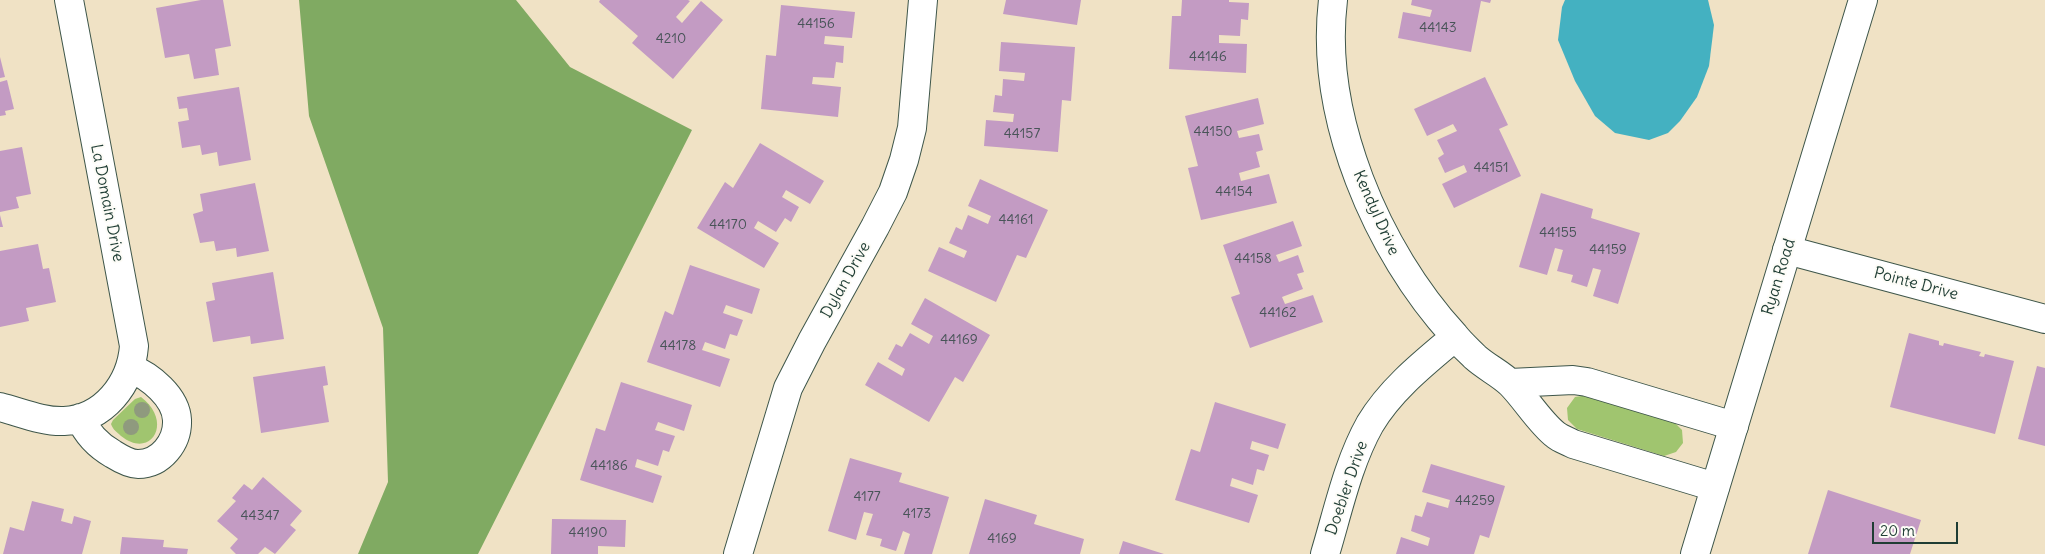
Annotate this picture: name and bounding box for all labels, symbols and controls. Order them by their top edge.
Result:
house number: 44156 [797,16,835,32]
house number: 44143 [1419,20,1457,36]
house number: 4210 [656,31,686,47]
house number: 44146 [1189,49,1227,65]
house number: 44150 [1194,124,1232,140]
house number: 44157 [1004,126,1040,142]
street label: La Domain Drive [86,142,128,264]
house number: 44151 [1473,160,1509,176]
street label: Kendyl Drive [1349,167,1403,259]
house number: 44154 [1215,184,1253,200]
house number: 44161 [998,212,1034,228]
house number: 44170 [709,217,747,233]
house number: 44155 [1539,225,1577,241]
street label: Ryan Road [1758,236,1800,318]
street label: Dylan Drive [817,239,875,321]
house number: 44159 [1589,242,1627,258]
house number: 44158 [1234,251,1272,267]
street label: Pointe Drive [1872,264,1960,304]
house number: 44162 [1259,305,1297,321]
house number: 44169 [940,332,978,348]
house number: 44178 [660,338,696,354]
street label: Doebler Drive [1322,438,1372,538]
house number: 44186 [590,458,628,474]
house number: 4177 [853,489,881,505]
house number: 44259 [1455,493,1495,509]
house number: 4173 [903,506,931,522]
house number: 44347 [241,508,279,524]
scale bar [1875,512,1961,544]
text: 20 m [1880,521,1915,540]
house number: 44190 [569,525,607,541]
house number: 4169 [987,531,1017,547]

